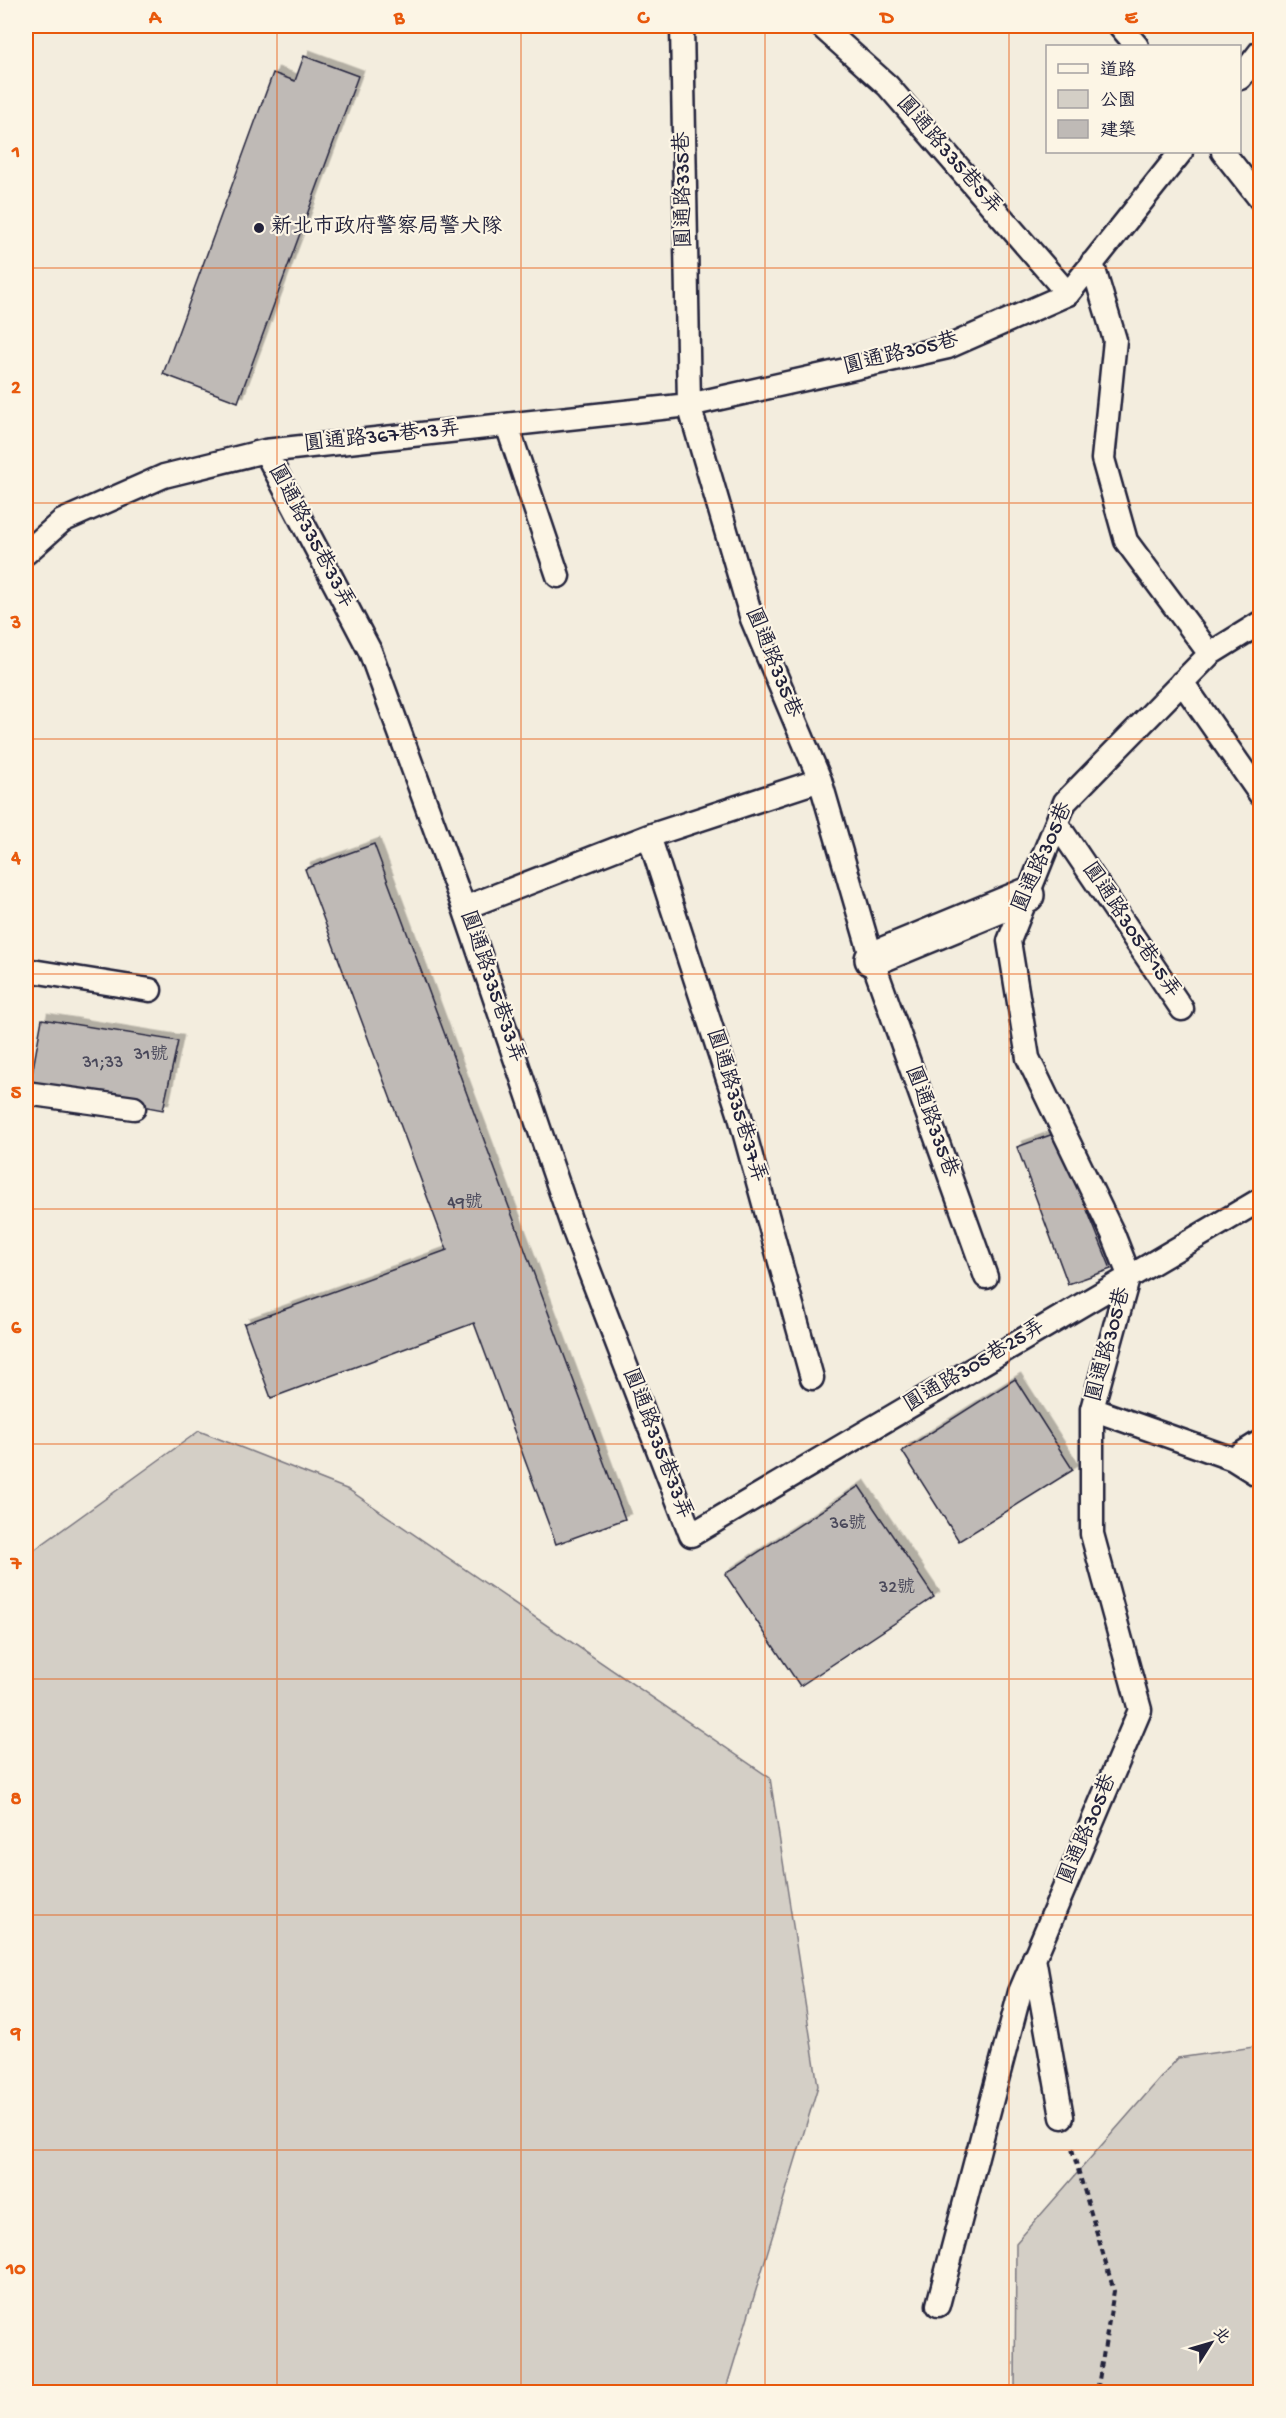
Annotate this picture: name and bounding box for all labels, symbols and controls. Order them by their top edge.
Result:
text: A [148,8,163,31]
text: B [393,8,405,31]
text: C [637,8,651,31]
text: D [878,8,894,31]
text: E [1125,8,1139,31]
legend [1046,45,1241,153]
text: 道路 [1100,60,1136,82]
street label: 圓通路335巷5弄 [890,90,1008,220]
text: 公園 [1100,91,1136,112]
text: 建築 [1100,120,1136,142]
street label: 圓通路335巷 [669,131,699,249]
text: 1 [11,142,20,165]
place label: 新北市政府警察局警犬隊 [271,214,502,241]
marker: 新北市政府警察局警犬隊 [252,221,266,235]
street label: 圓通路305巷 [840,327,961,381]
text: 2 [11,378,21,401]
street label: 圓通路367巷13弄 [302,415,461,459]
street label: 圓通路335巷33弄 [261,460,360,613]
street label: 圓通路335巷 [739,603,807,722]
text: 3 [10,613,21,636]
street label: 圓通路305巷 [1007,798,1079,917]
text: 4 [10,848,21,871]
street label: 圓通路305巷15弄 [1075,857,1186,1004]
street label: 圓通路335巷33弄 [453,907,531,1067]
street label: 圓通路335巷37弄 [700,1025,772,1186]
house number: 31號 [133,1044,168,1066]
house number: 31;33 [82,1053,123,1074]
street label: 圓通路335巷 [898,1062,964,1181]
text: 5 [11,1083,22,1106]
house number: 49號 [447,1192,483,1214]
street label: 圓通路305巷 [1081,1284,1137,1405]
street label: 圓通路305巷25弄 [899,1313,1050,1419]
text: 6 [11,1318,22,1341]
street label: 圓通路335巷33弄 [616,1364,698,1523]
house number: 36號 [829,1513,866,1535]
text: 7 [10,1554,23,1577]
house number: 32號 [878,1577,915,1599]
street label: 圓通路305巷 [1053,1770,1124,1889]
text: 8 [11,1789,22,1812]
text: 9 [10,2024,21,2047]
text: 10 [5,2259,26,2282]
north arrow [1181,2313,1241,2373]
text: 北 [1208,2323,1233,2348]

